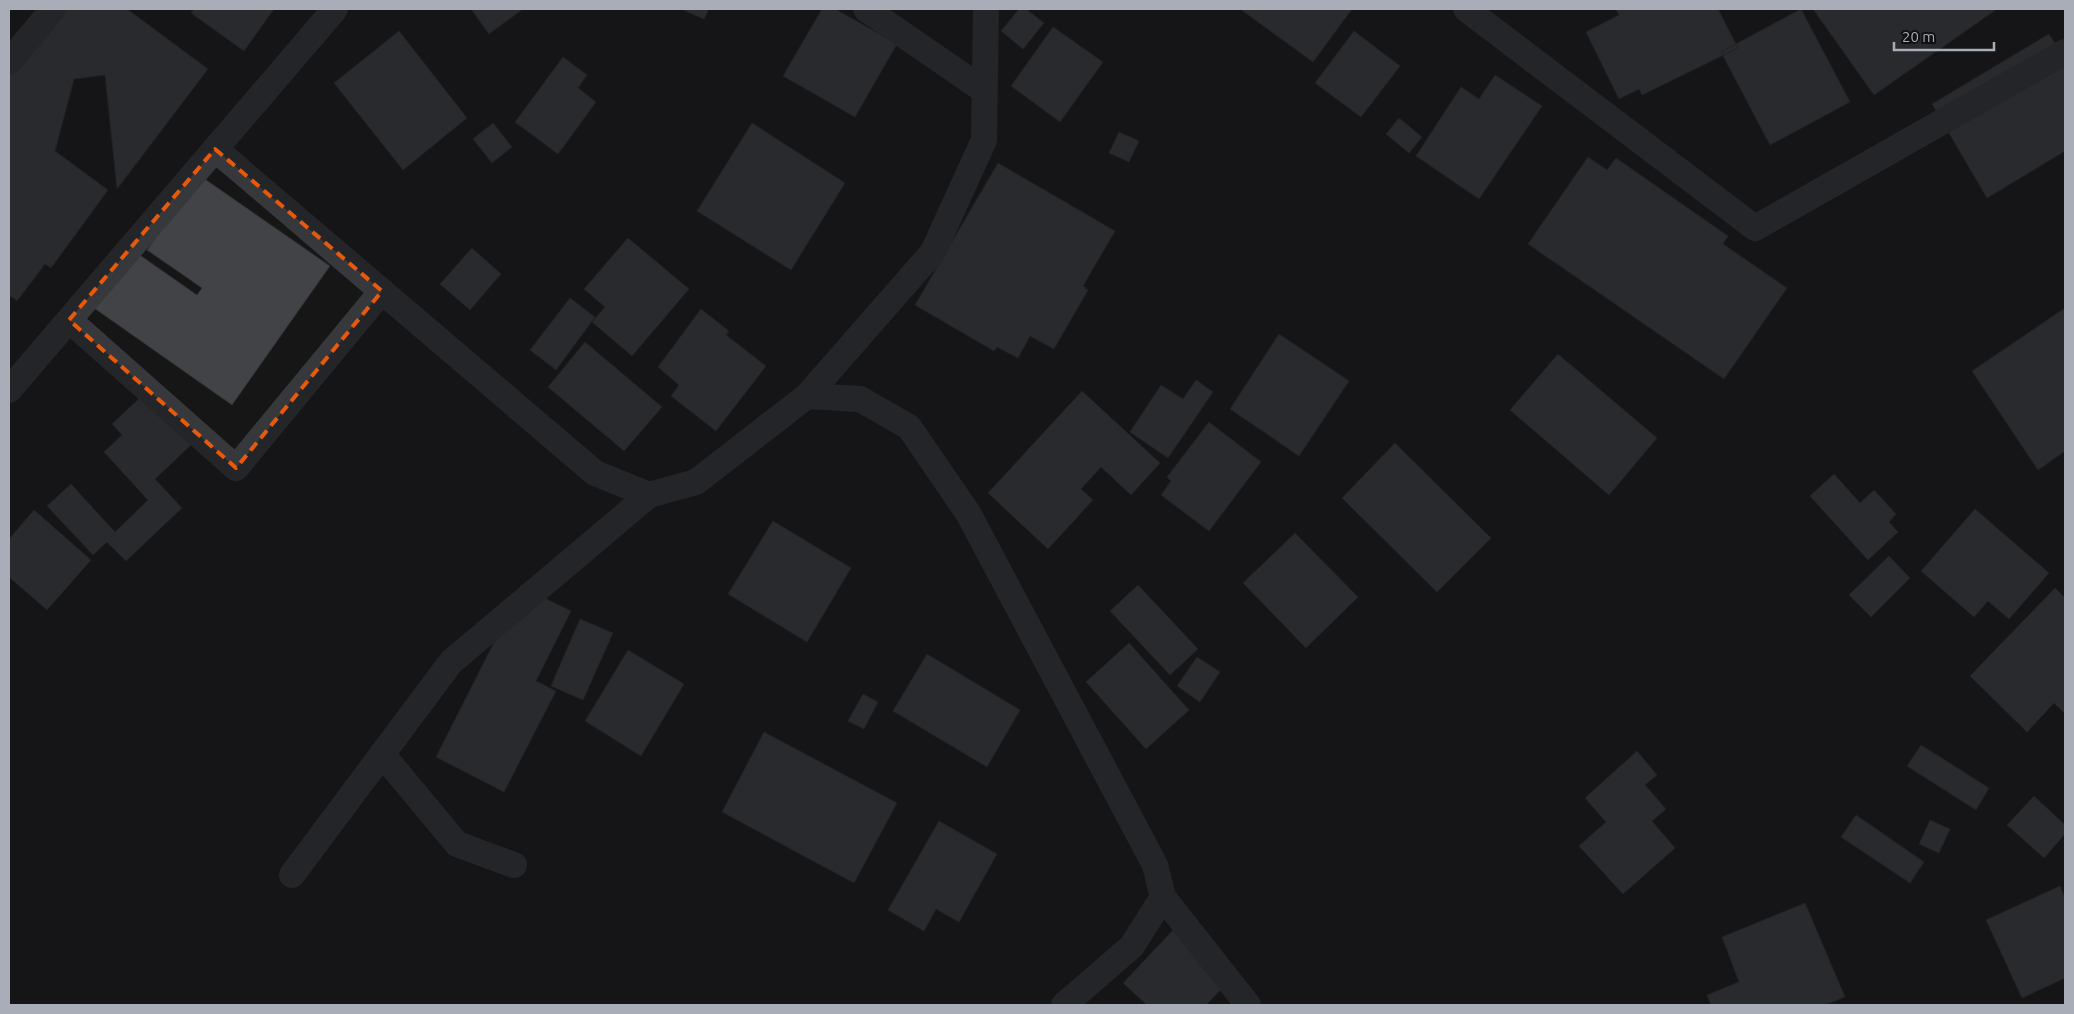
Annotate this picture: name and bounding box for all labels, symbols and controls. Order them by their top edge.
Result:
scale bar [1894,20,1994,52]
text: 20 m [1902,28,1935,45]

